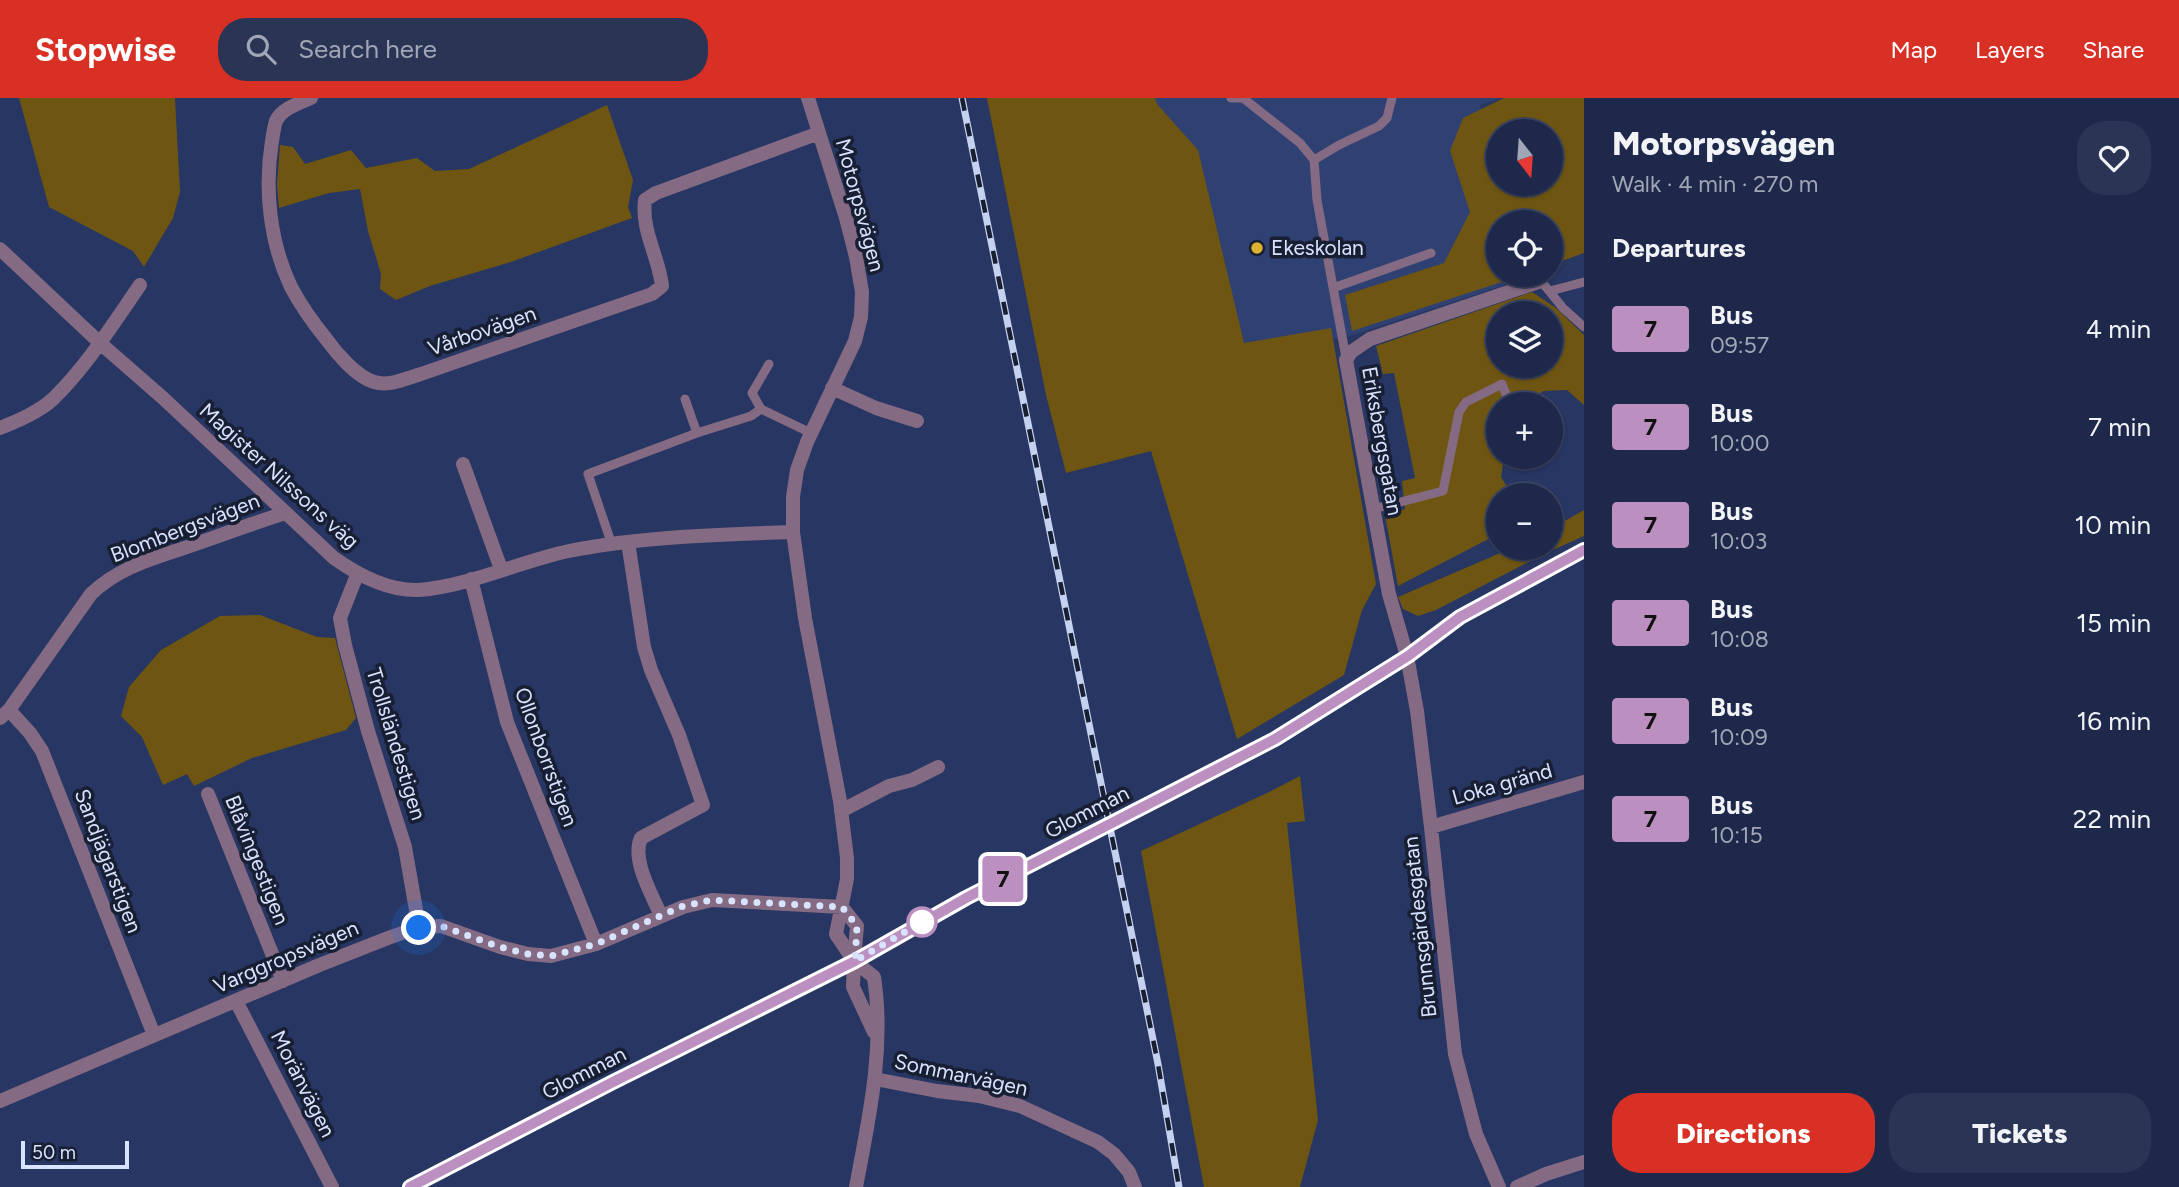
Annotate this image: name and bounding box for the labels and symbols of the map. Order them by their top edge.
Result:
north arrow [1486,119,1563,196]
street label: Motorpsvägen [831,136,890,274]
place label: Ekeskolan [1271,235,1364,260]
marker: Ekeskolan [1249,240,1265,256]
street label: Vårbovägen [424,300,539,361]
street label: Eriksbergsgatan [1357,365,1408,517]
street label: Magister Nilssons väg [195,398,364,554]
street label: Blombergsvägen [107,488,263,567]
street label: Trollsländestigen [361,665,432,823]
street label: Ollonborrstigen [510,684,583,830]
street label: Loka gränd [1449,757,1555,810]
street label: Glomman [1041,780,1133,843]
street label: Sandjägarstigen [70,785,147,936]
street label: Blåvingestigen [220,791,295,928]
street label: Brunnsgärdesgatan [1398,835,1441,1019]
line badge: 7 [980,856,1026,902]
unlabelled marker [907,907,937,937]
your location [401,910,436,945]
street label: Varggropsvägen [210,915,362,998]
street label: Moränvägen [266,1026,341,1141]
street label: Glomman [538,1041,630,1104]
street label: Sommarvägen [892,1048,1030,1101]
scale bar [21,1138,130,1170]

